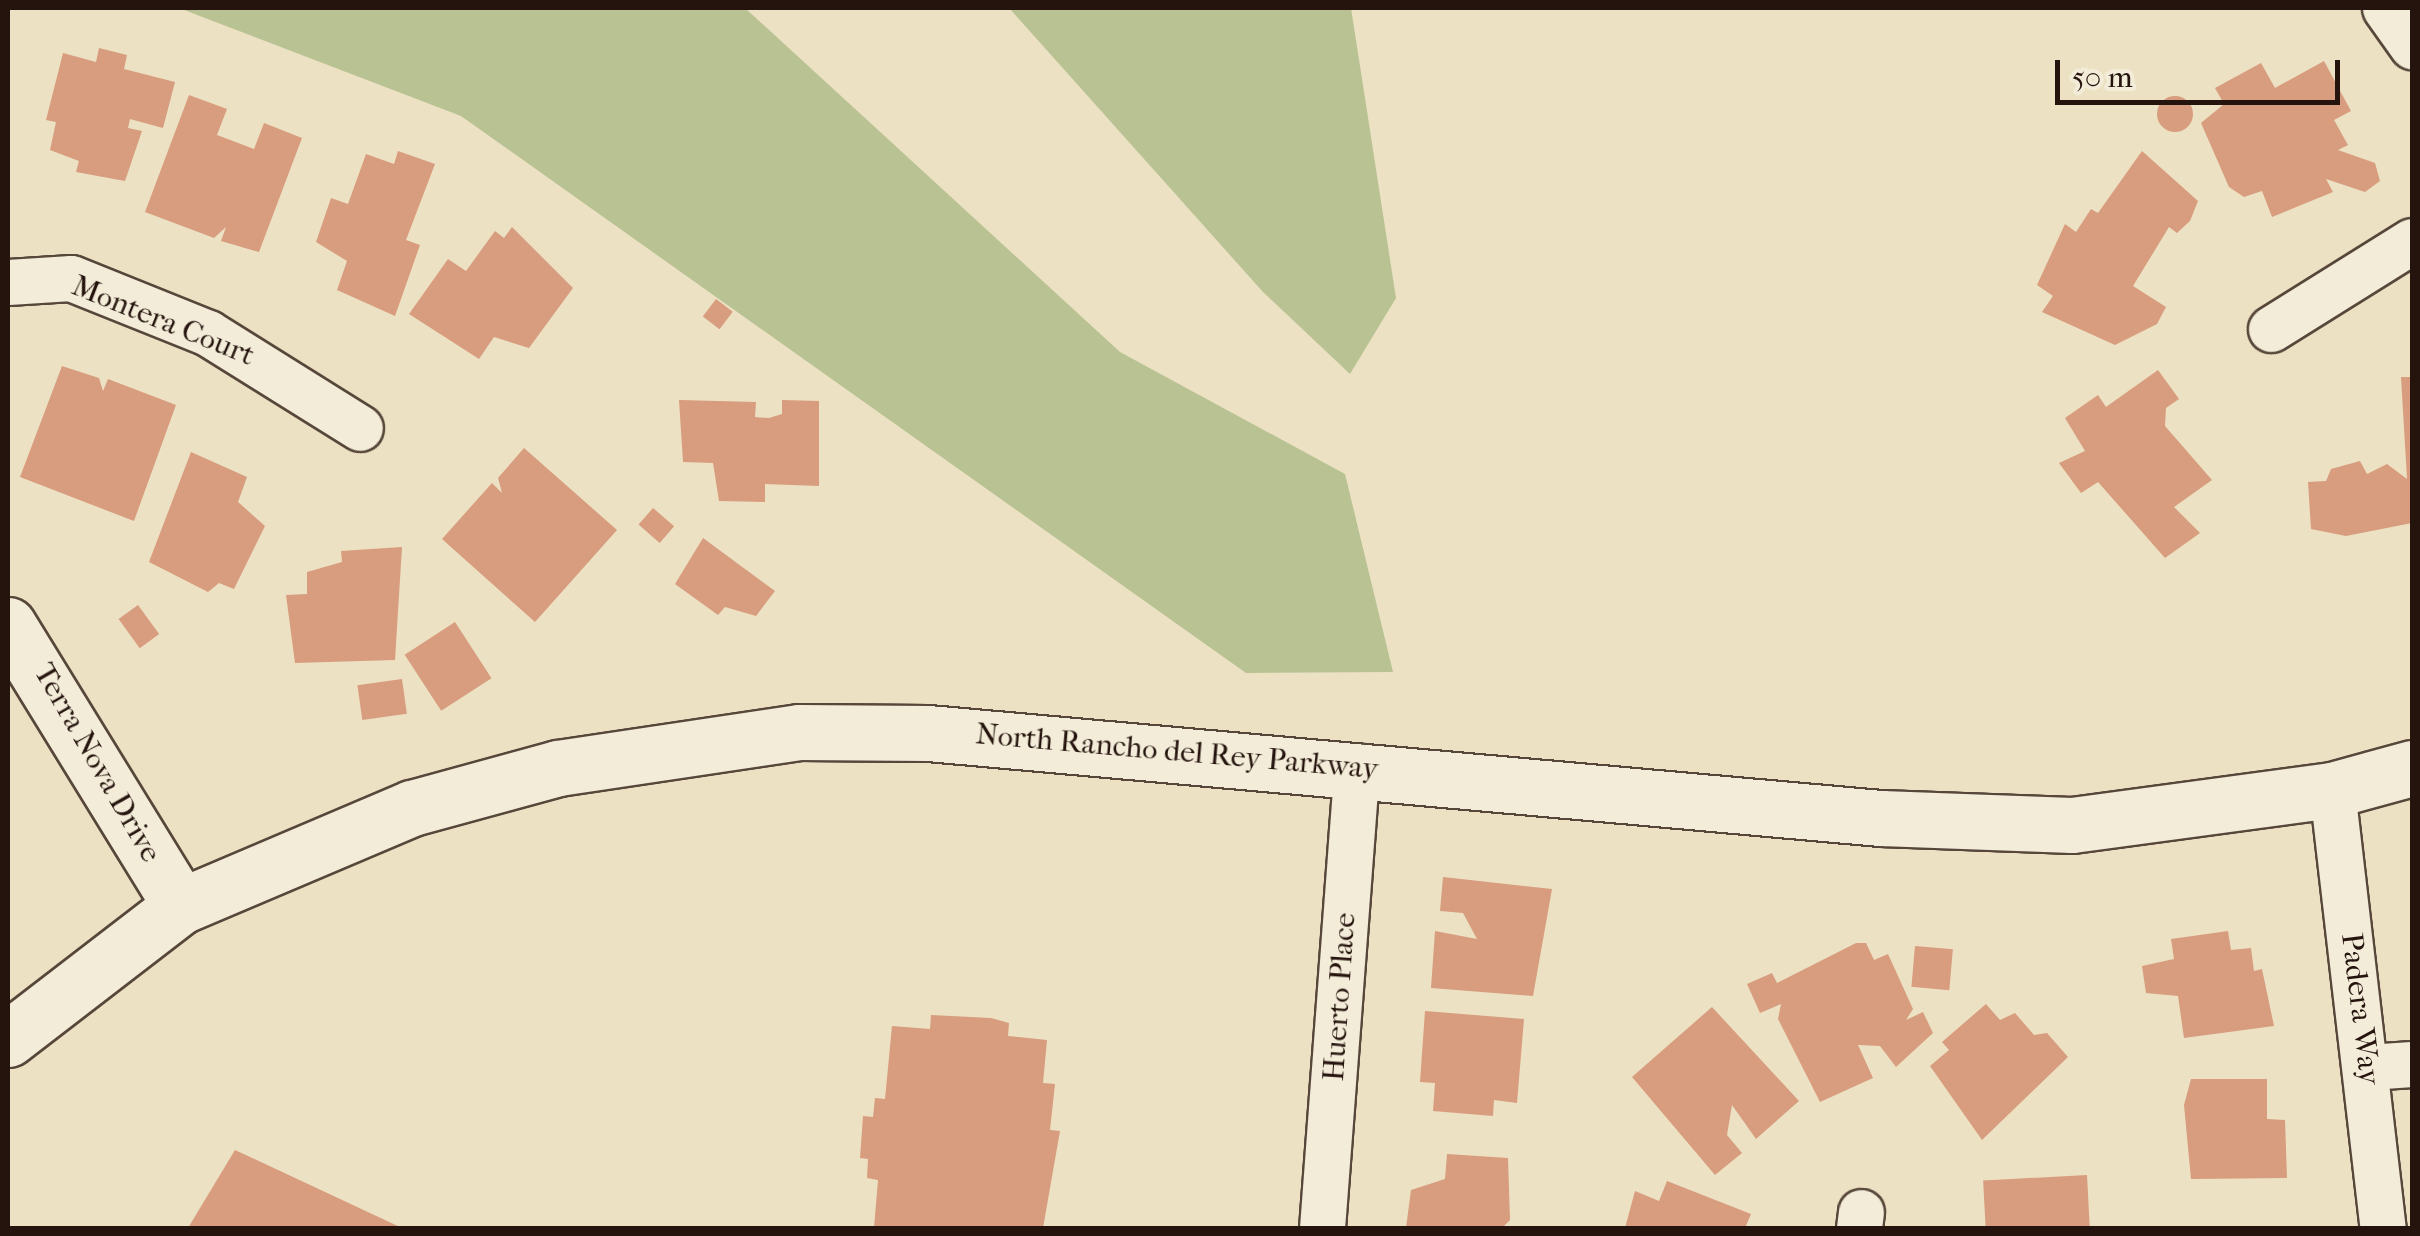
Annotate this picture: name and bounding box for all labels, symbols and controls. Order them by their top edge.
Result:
scale bar [2060,40,2345,102]
text: 50 m [2072,60,2133,95]
street label: Montera Court [66,268,260,374]
street label: Terra Nova Drive [26,657,168,869]
street label: North Rancho del Rey Parkway [974,716,1380,788]
street label: Huerto Place [1316,912,1364,1082]
street label: Padera Way [2333,931,2387,1087]

